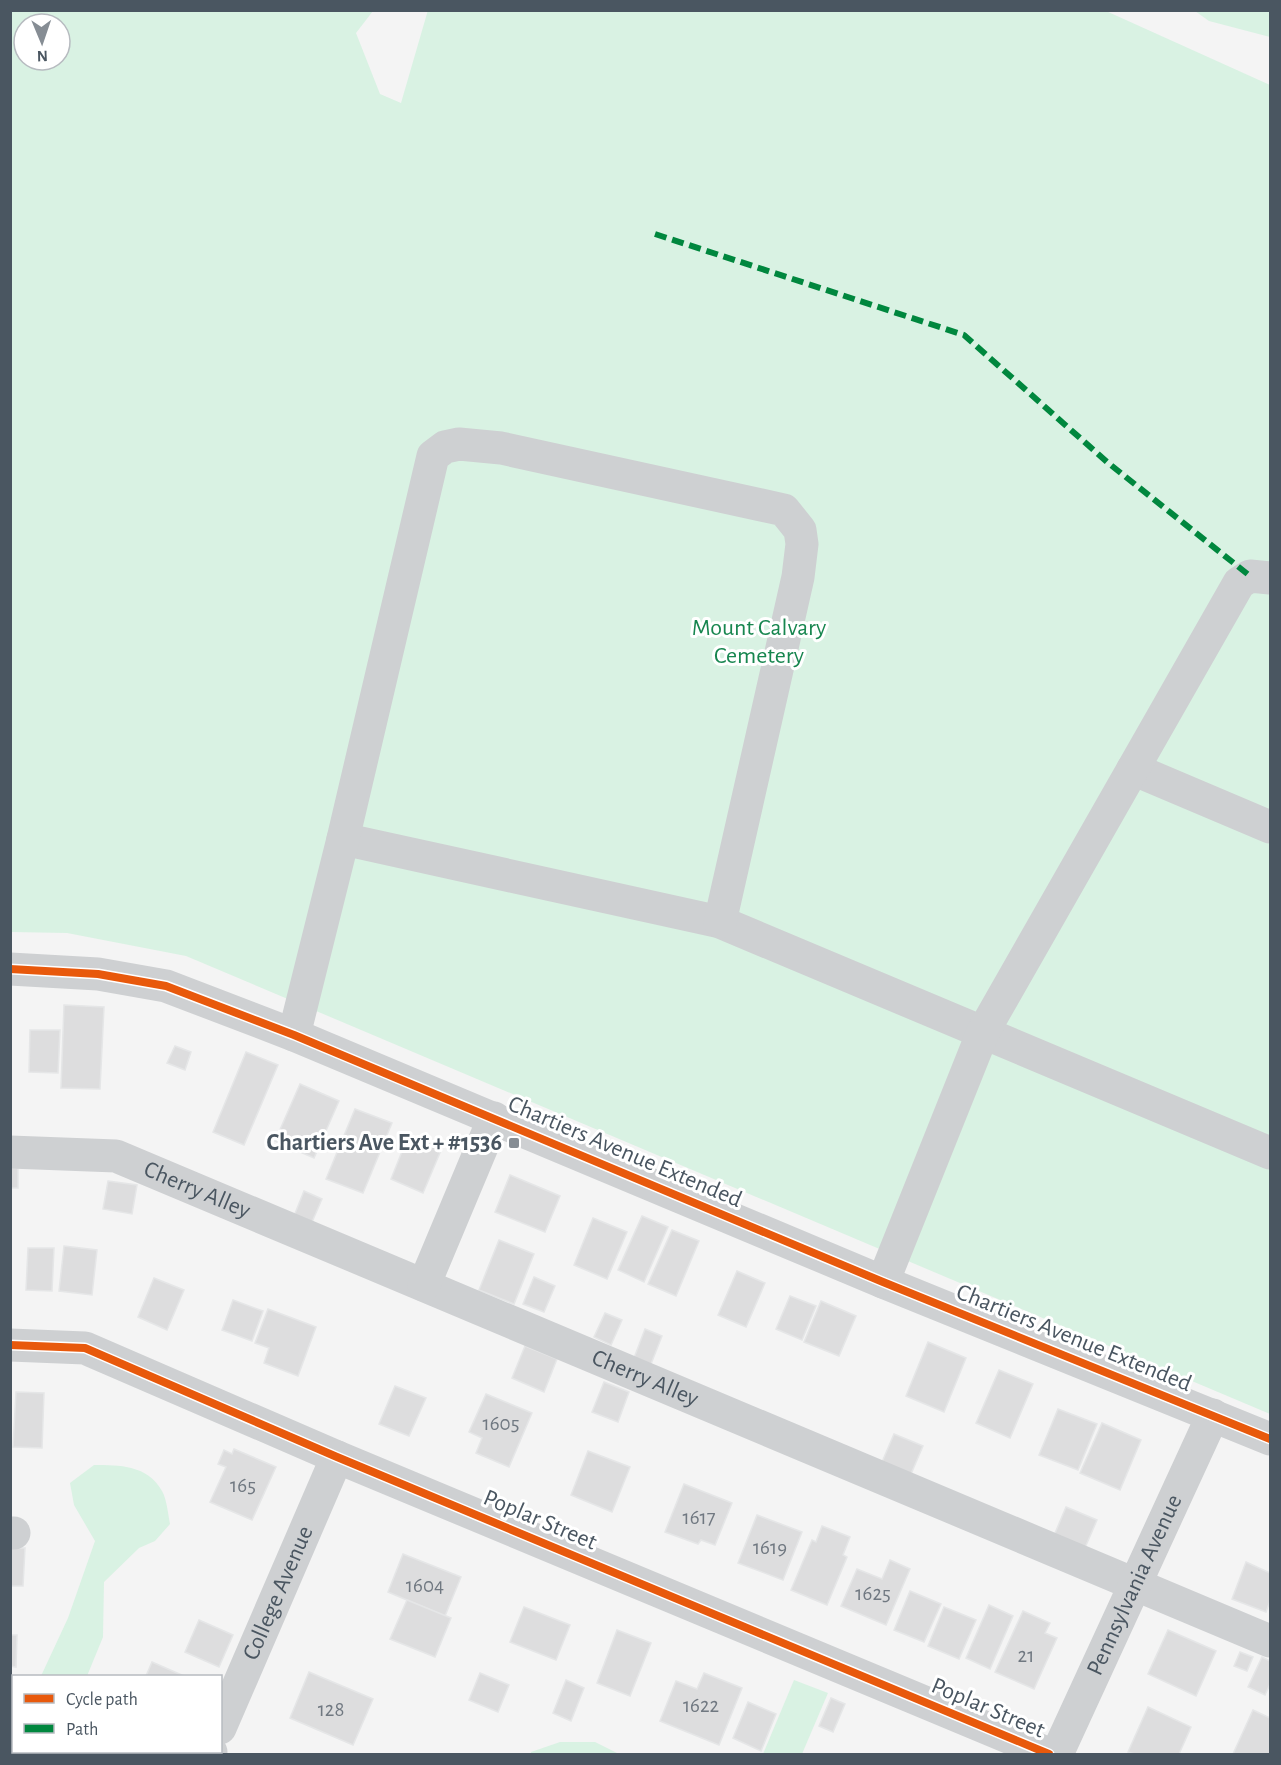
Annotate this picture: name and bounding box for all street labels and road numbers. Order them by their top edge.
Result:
street label: Chartiers Avenue Extended [505,1092,745,1212]
street label: Cherry Alley [140,1157,254,1223]
street label: Chartiers Avenue Extended [953,1280,1195,1396]
street label: Cherry Alley [588,1345,702,1411]
street label: Poplar Street [480,1485,600,1555]
street label: Pennsylvania Avenue [1083,1491,1187,1679]
street label: College Avenue [239,1523,318,1664]
street label: Poplar Street [928,1673,1048,1743]

